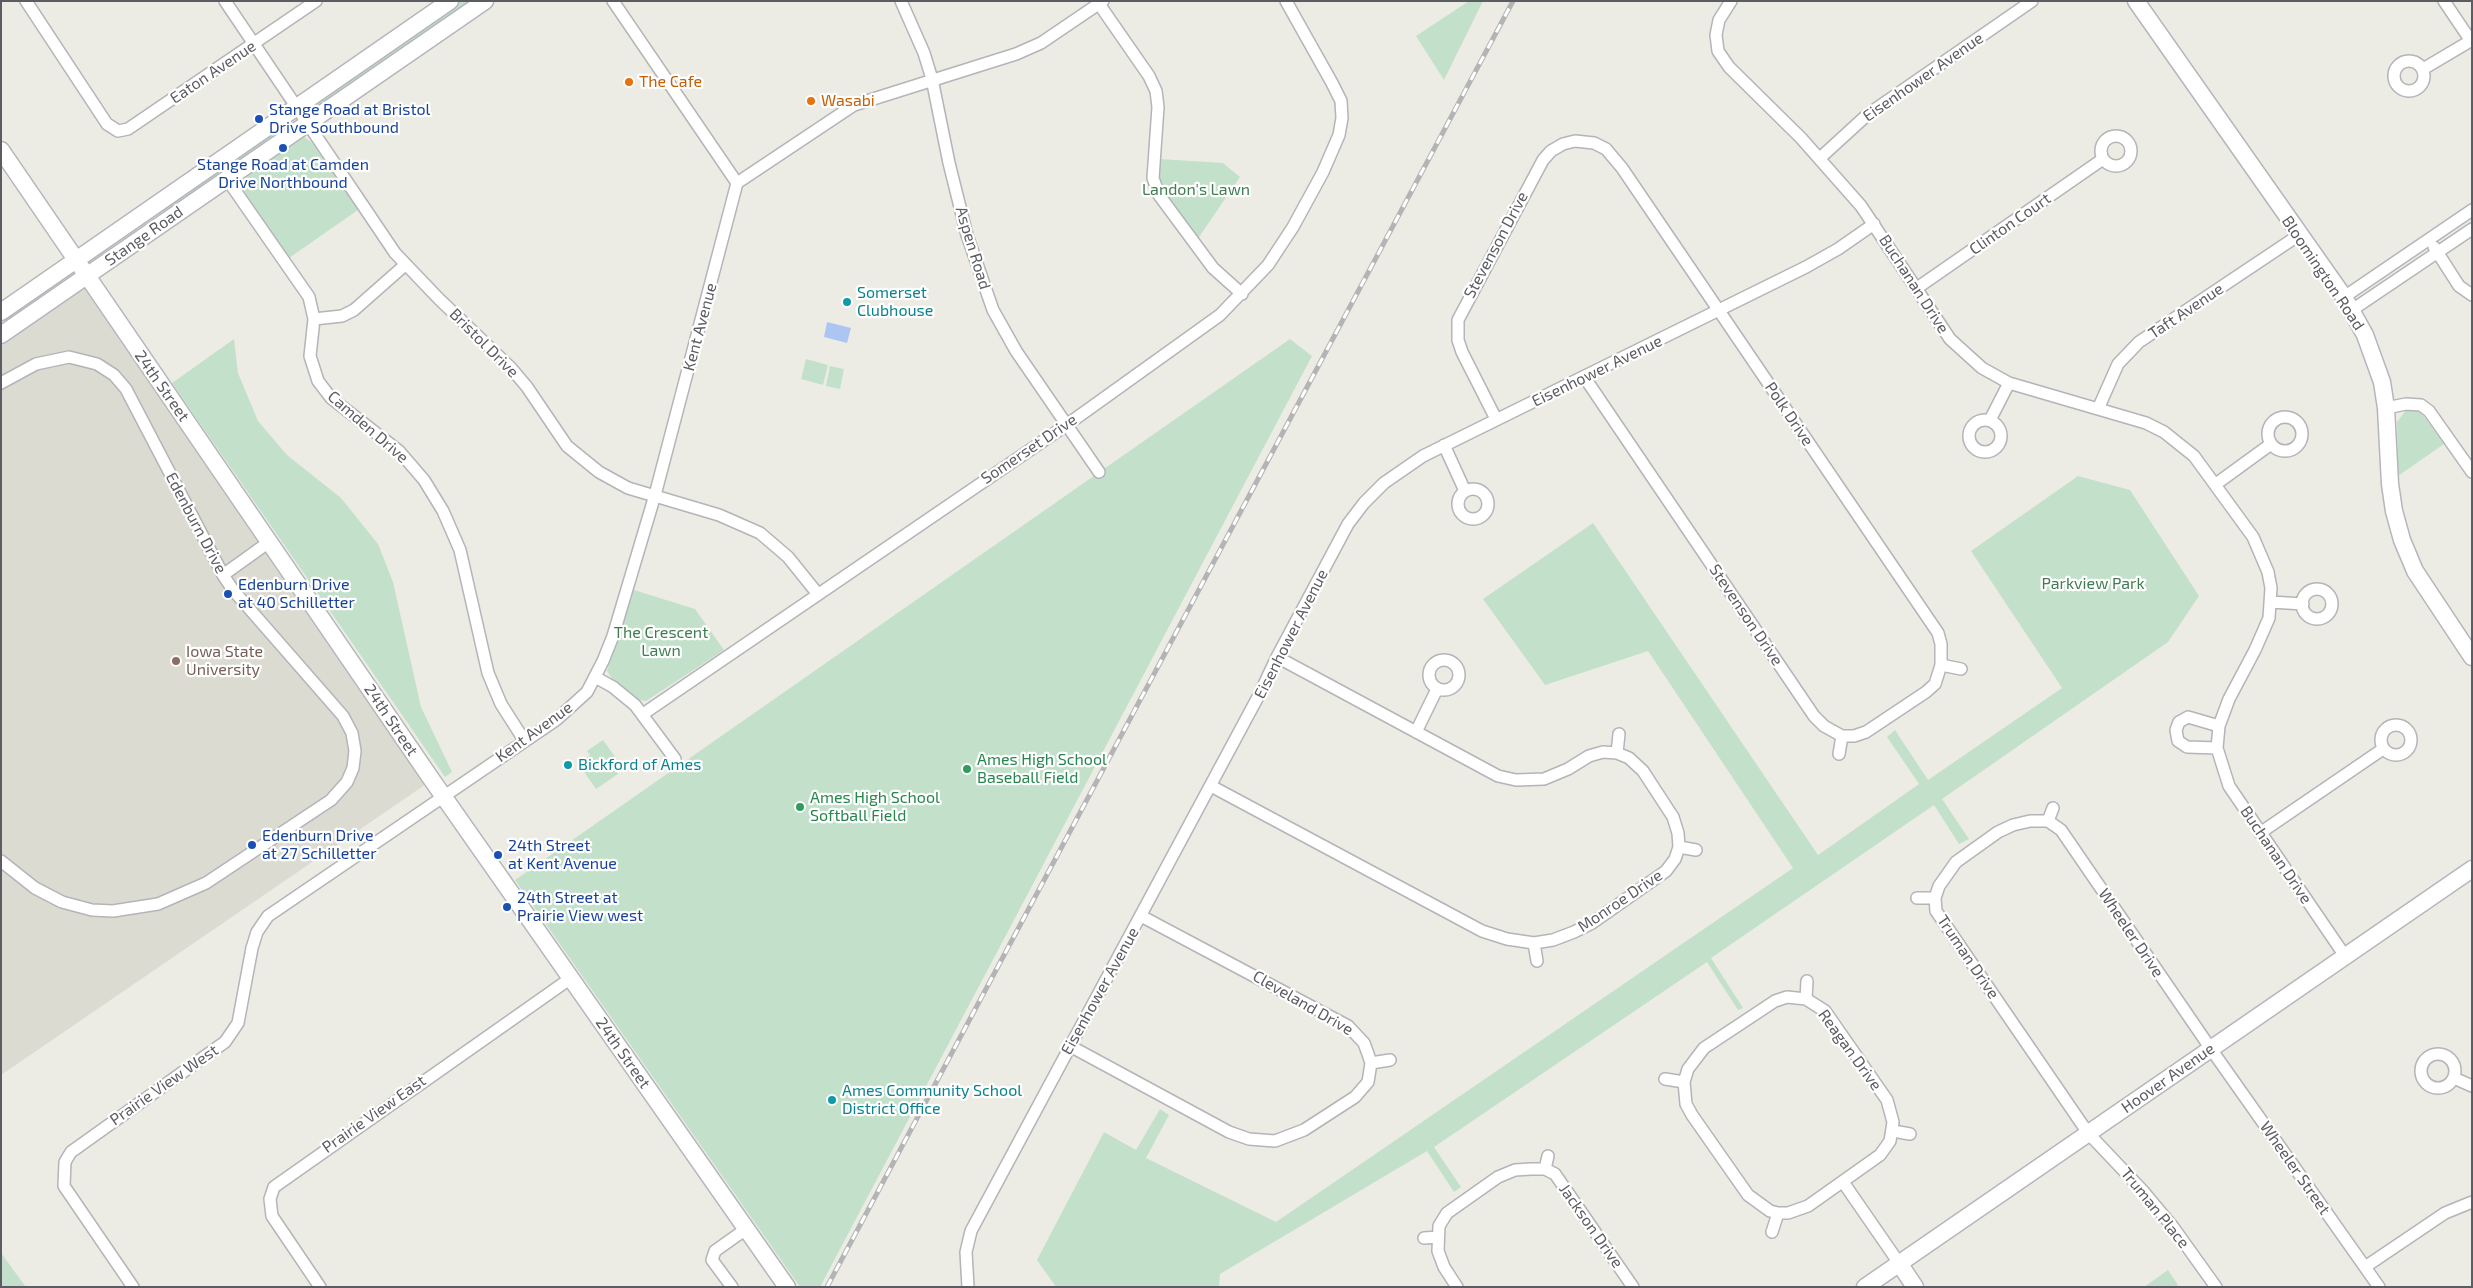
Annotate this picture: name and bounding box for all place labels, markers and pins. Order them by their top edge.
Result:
place label: The Cafe [639,72,702,92]
marker: The Cafe [623,76,635,88]
place label: Wasabi [821,91,875,111]
marker: Wasabi [805,95,817,107]
place label: Stange Road at Bristol Drive Southbound [269,100,430,138]
marker: Stange Road at Bristol Drive Southbound [253,113,265,125]
marker: Stange Road at Camden Drive Northbound [277,142,289,154]
place label: Stange Road at Camden Drive Northbound [197,155,369,193]
place label: Somerset Clubhouse [857,283,933,321]
marker: Somerset Clubhouse [841,296,853,308]
place label: Edenburn Drive at 40 Schilletter [238,575,355,613]
marker: Edenburn Drive at 40 Schilletter [222,588,234,600]
place label: Iowa State University [186,642,263,680]
marker: Iowa State University [170,655,182,667]
place label: Ames High School Baseball Field [977,750,1107,788]
place label: Bickford of Ames [578,755,701,775]
marker: Bickford of Ames [562,759,574,771]
marker: Ames High School Baseball Field [961,763,973,775]
place label: Ames High School Softball Field [810,788,940,826]
marker: Ames High School Softball Field [794,801,806,813]
place label: Edenburn Drive at 27 Schilletter [262,826,377,864]
place label: 24th Street at Kent Avenue [508,836,617,874]
marker: Edenburn Drive at 27 Schilletter [246,839,258,851]
marker: 24th Street at Kent Avenue [492,849,504,861]
place label: 24th Street at Prairie View west [517,888,643,926]
marker: 24th Street at Prairie View west [501,901,513,913]
place label: Ames Community School District Office [842,1081,1022,1119]
marker: Ames Community School District Office [826,1094,838,1106]

